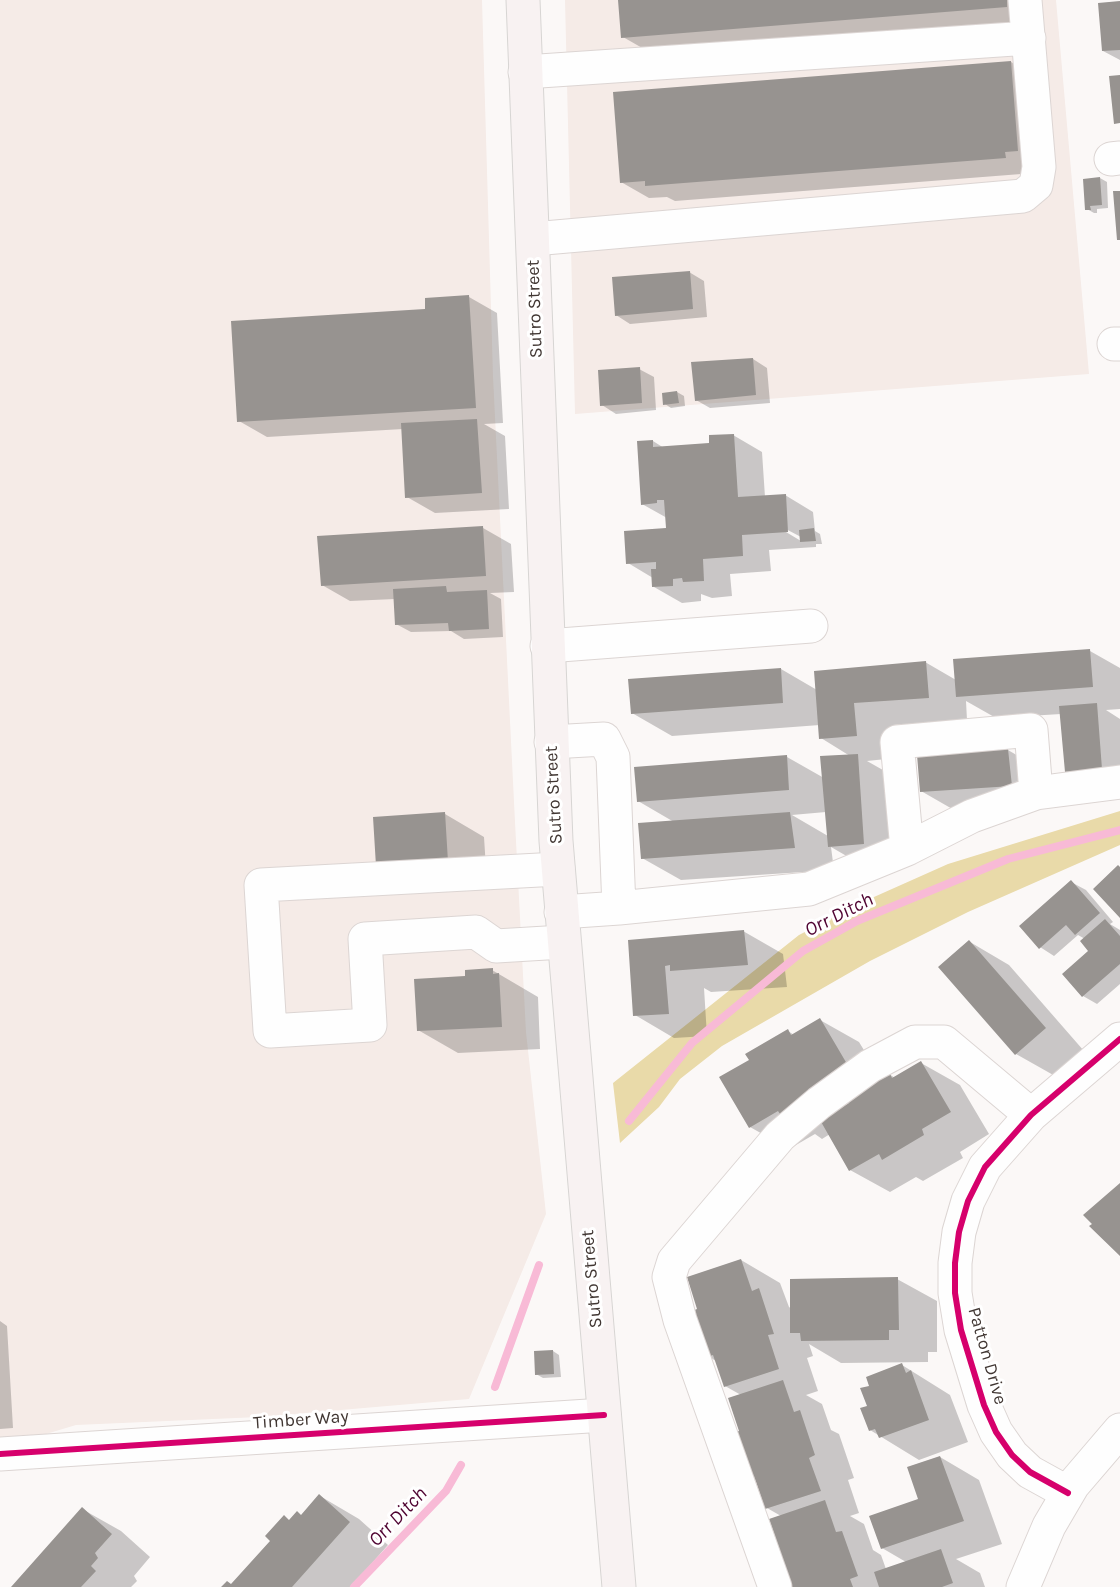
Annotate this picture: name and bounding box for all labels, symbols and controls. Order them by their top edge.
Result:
street label: Sutro Street [522,259,548,359]
street label: Sutro Street [541,745,567,845]
water label: Orr Ditch [801,888,877,942]
street label: Sutro Street [577,1229,607,1329]
street label: Patton Drive [963,1305,1011,1407]
street label: Timber Way [253,1406,349,1434]
water label: Orr Ditch [364,1482,432,1552]

